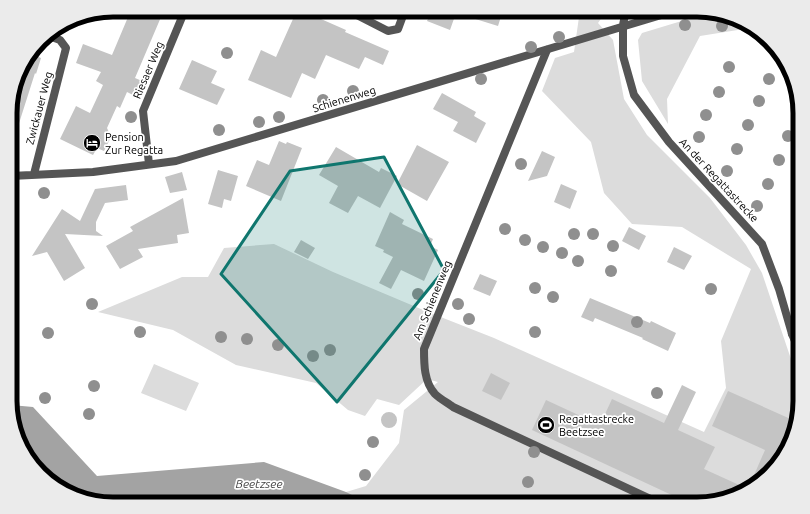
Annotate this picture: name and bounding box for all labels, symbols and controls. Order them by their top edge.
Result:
street label: Riesaer Weg [131,39,165,101]
street label: Zwickauer Weg [23,70,55,146]
street label: Schienenweg [311,84,377,114]
place label: Pension Zur Regatta [105,131,163,156]
hotel icon: Pension Zur Regatta [82,133,102,153]
street label: An der Regattastrecke [677,136,761,224]
street label: Am Schienenweg [411,259,453,341]
place label: Regattastrecke Beetzsee [559,413,634,438]
sports icon: Regattastrecke Beetzsee [536,415,556,435]
water label: Beetzsee [236,477,282,490]

